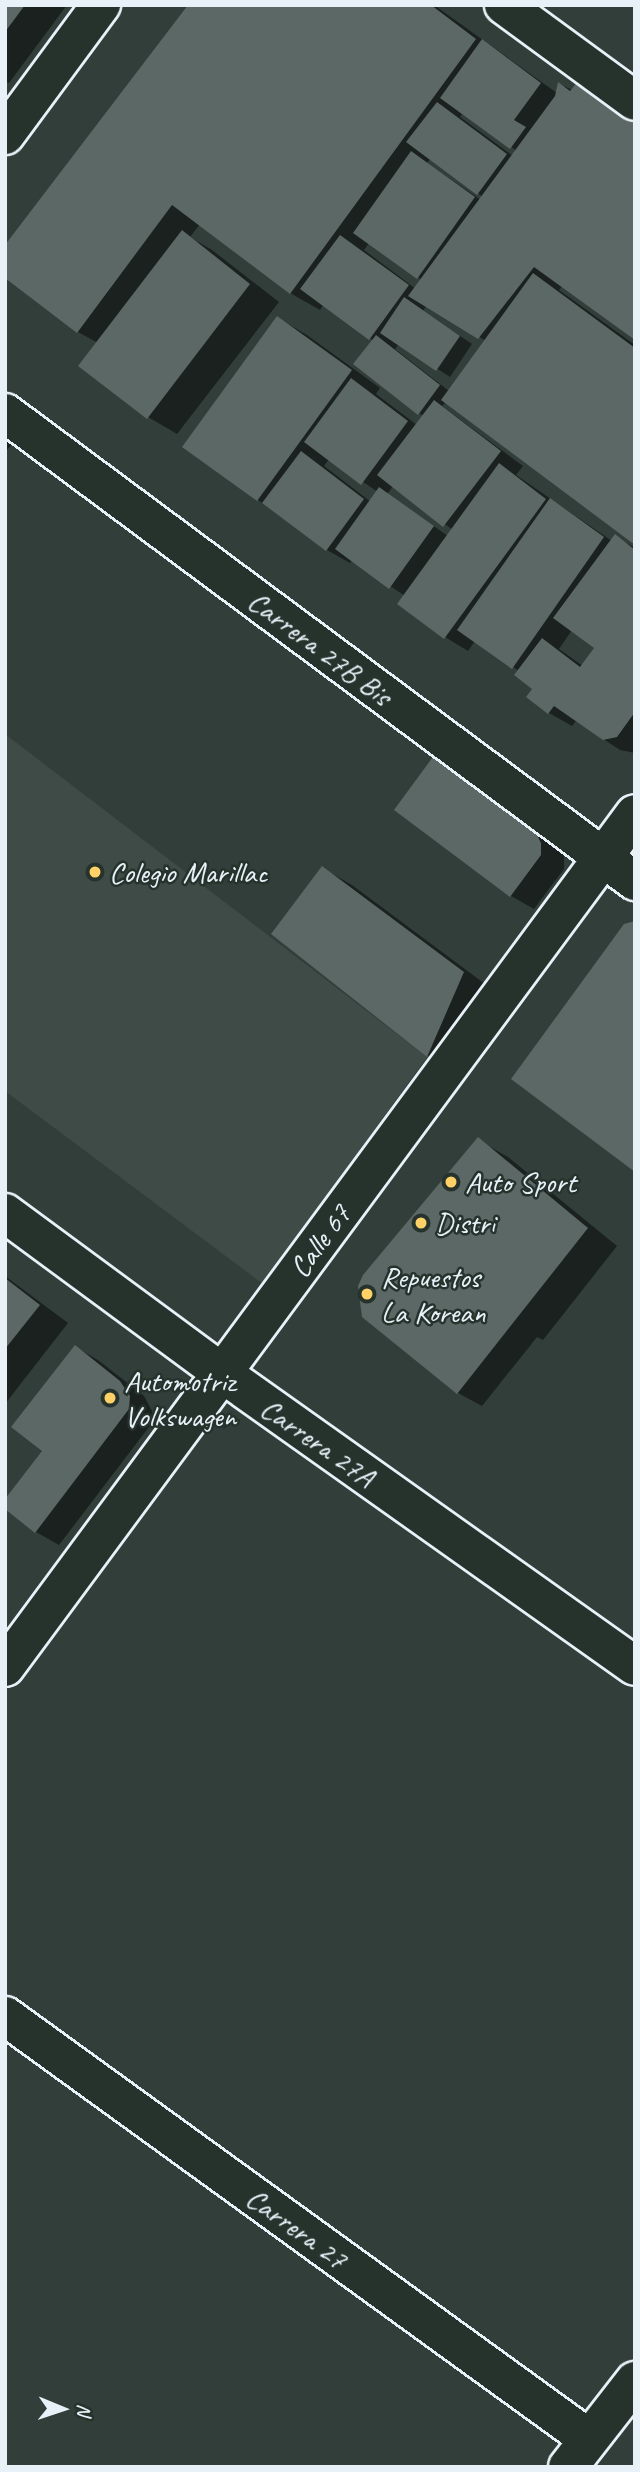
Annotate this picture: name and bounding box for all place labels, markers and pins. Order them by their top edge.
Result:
place label: Colegio Marillac [109,854,267,890]
marker: Colegio Marillac [87,864,103,880]
place label: Auto Sport [465,1164,576,1200]
marker: Auto Sport [443,1174,459,1190]
place label: Distri [435,1205,495,1241]
marker: Distri [413,1215,429,1231]
place label: Repuestos La Korean [381,1259,485,1330]
marker: Repuestos La Korean [359,1286,375,1302]
place label: Automotriz Volkswagen [124,1363,236,1434]
marker: Automotriz Volkswagen [102,1390,118,1406]

